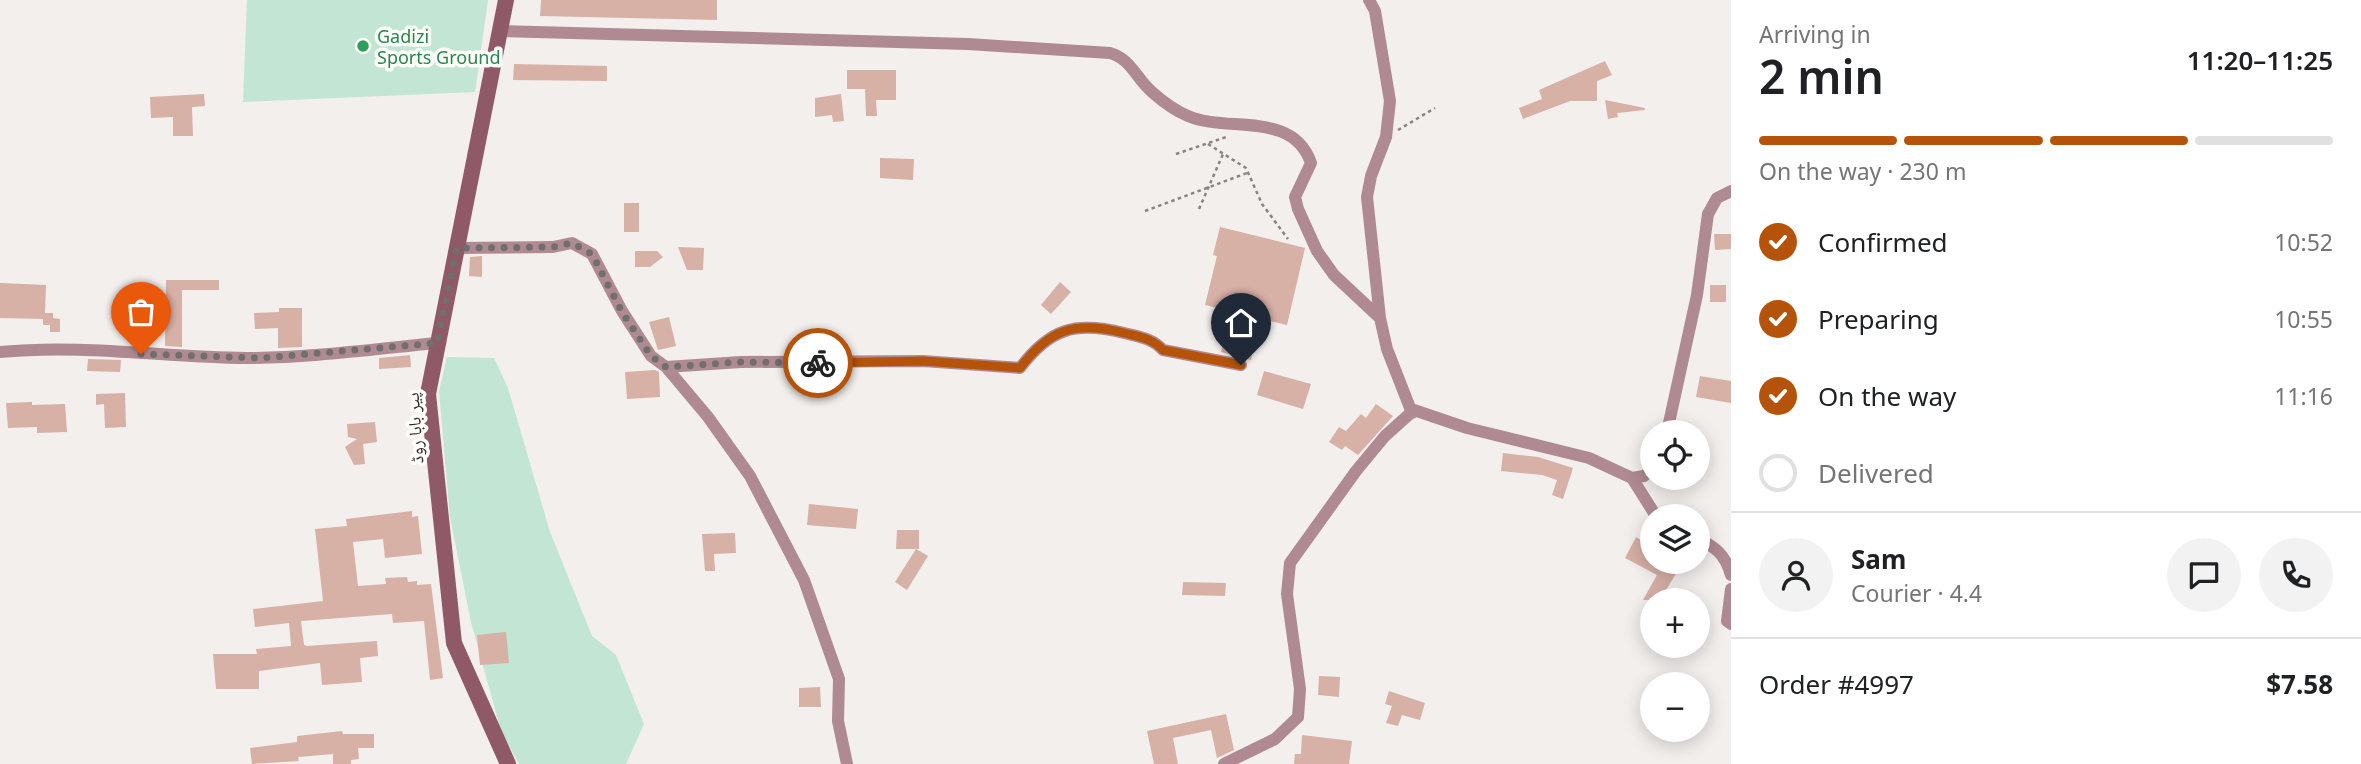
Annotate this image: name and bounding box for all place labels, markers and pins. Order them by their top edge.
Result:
place label: Gadizi Sports Ground [377,24,500,69]
marker: Gadizi Sports Ground [355,38,371,54]
pin [111,282,171,354]
pin [1211,293,1271,365]

